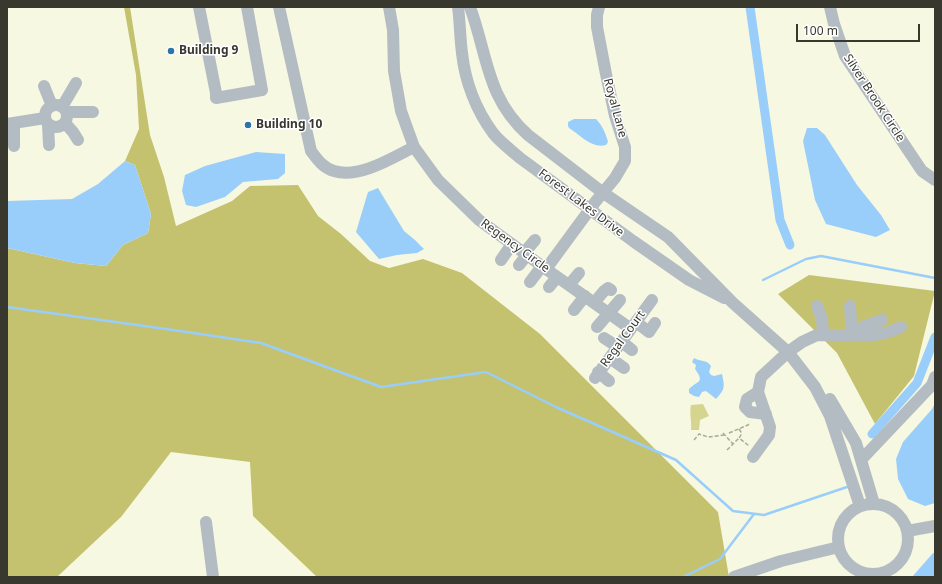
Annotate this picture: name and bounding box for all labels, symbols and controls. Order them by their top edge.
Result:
scale bar [798,16,922,42]
text: 100 m [803,22,838,39]
place label: Building 9 [179,44,238,58]
marker: Building 9 [166,46,176,56]
street label: Silver Brook Circle [840,52,908,144]
street label: Royal Lane [600,77,630,139]
place label: Building 10 [256,118,322,132]
marker: Building 10 [243,120,253,130]
street label: Forest Lakes Drive [536,166,626,240]
street label: Regency Circle [478,216,552,276]
street label: Regal Court [598,308,648,370]

